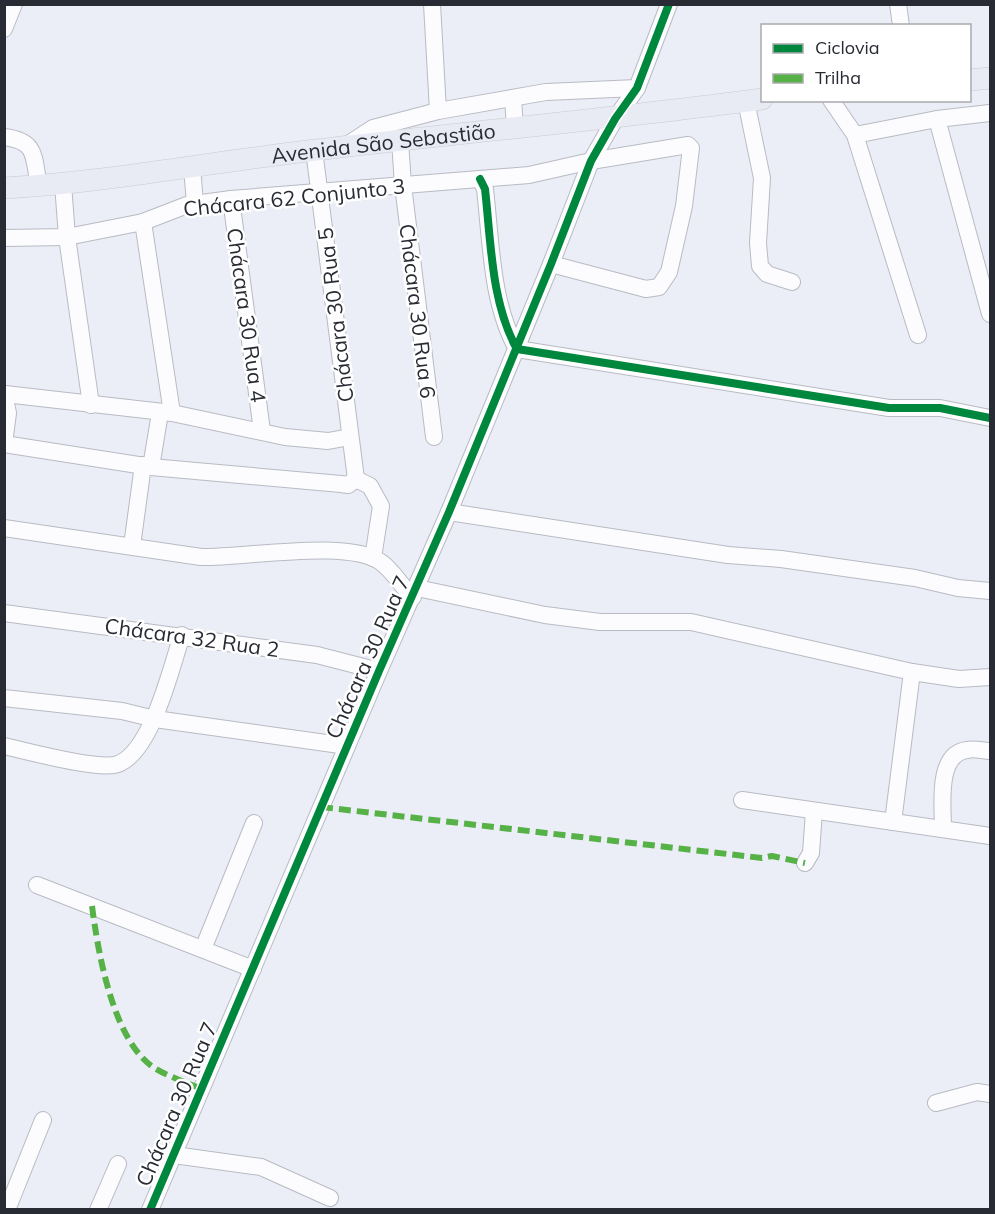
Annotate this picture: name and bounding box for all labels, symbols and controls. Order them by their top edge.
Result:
legend [761,24,971,102]
text: Ciclovia [815,36,880,59]
text: Trilha [815,66,861,89]
street label: Avenida São Sebastião [269,117,497,168]
street label: Chácara 62 Conjunto 3 [182,172,406,222]
street label: Chácara 30 Rua 6 [394,222,442,400]
street label: Chácara 30 Rua 4 [222,226,272,404]
street label: Chácara 30 Rua 5 [311,226,359,404]
street label: Chácara 30 Rua 7 [319,571,415,743]
street label: Chácara 32 Rua 2 [103,612,281,662]
street label: Chácara 30 Rua 7 [130,1018,222,1190]

